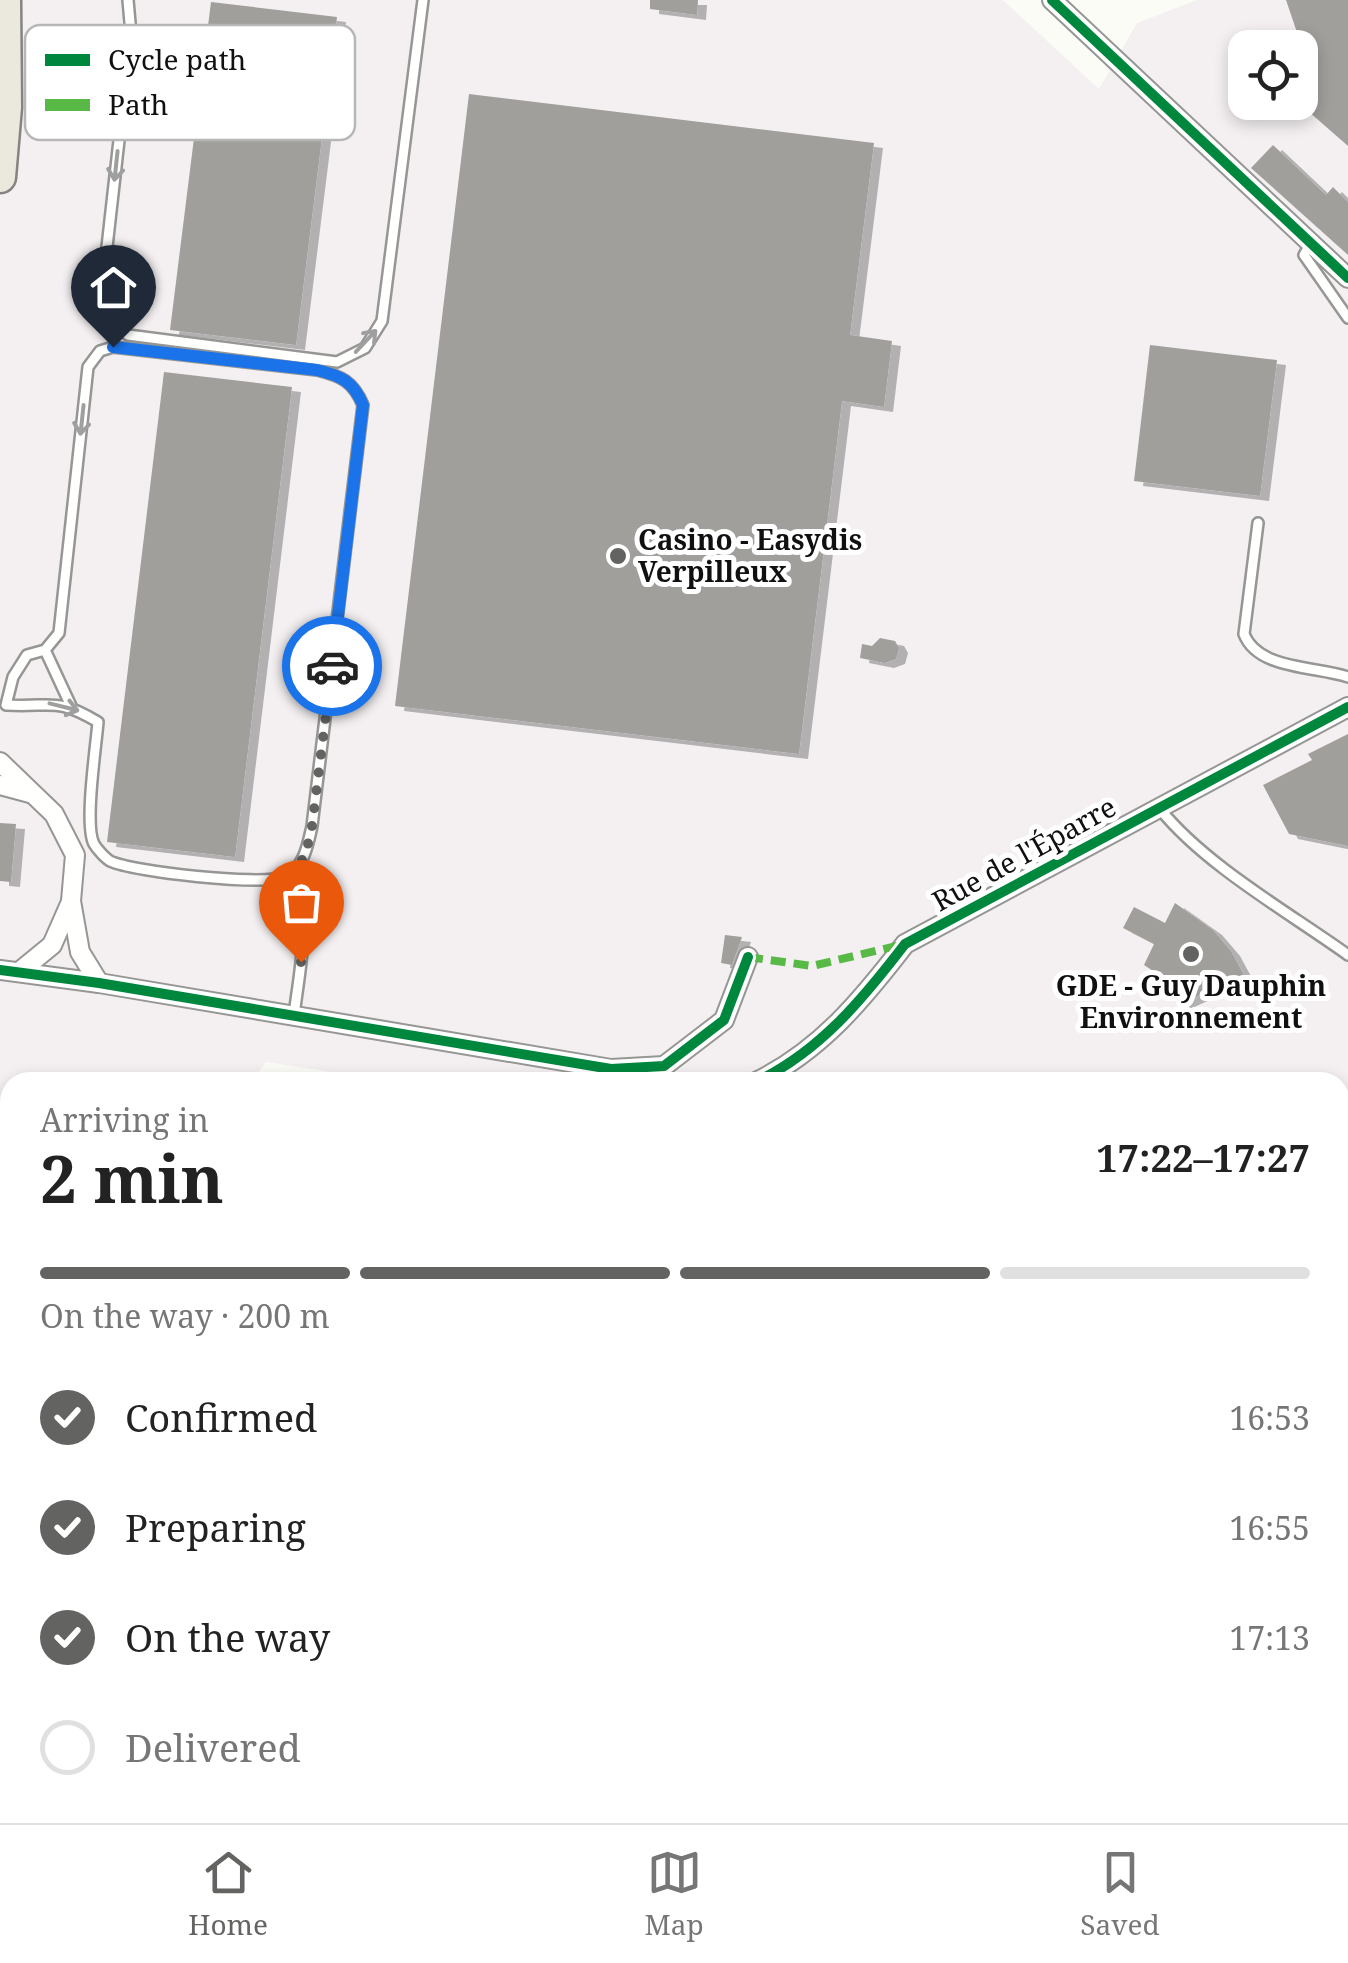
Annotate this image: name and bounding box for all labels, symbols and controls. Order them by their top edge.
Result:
legend [25,25,355,140]
map controls [1228,30,1318,120]
button: locate [1228,30,1318,120]
text: Cycle path [108,40,246,78]
text: Path [108,85,168,123]
one-way arrow [106,149,125,182]
pin [71,245,156,348]
icon: home [86,260,141,315]
one-way arrow [354,328,378,354]
one-way arrow [72,404,91,436]
place label: Casino - Easydis Verpilleux [638,520,862,590]
marker: Casino - Easydis Verpilleux [607,545,629,567]
courier [282,616,382,716]
icon: car [305,639,360,694]
one-way arrow [47,699,79,718]
street label: Rue de l'Éparre [925,787,1122,919]
pin [259,860,344,963]
icon: bag [274,875,329,930]
marker: GDE - Guy Dauphin Environnement [1180,943,1202,965]
place label: GDE - Guy Dauphin Environnement [1056,966,1326,1036]
text: Arriving in [40,1098,209,1141]
text: 17:22–17:27 [1096,1131,1310,1183]
text: 2 min [40,1134,224,1222]
text: On the way · 200 m [40,1294,330,1337]
icon: check [40,1390,95,1445]
text: Confirmed [125,1391,317,1443]
text: 16:53 [1229,1396,1310,1439]
icon: check [40,1500,95,1555]
text: Preparing [125,1501,306,1553]
text: 16:55 [1229,1506,1310,1549]
icon: check [40,1610,95,1665]
text: On the way [125,1611,330,1663]
text: 17:13 [1229,1616,1310,1659]
text: Delivered [125,1721,301,1773]
tab: Home [188,1845,268,1943]
tab: Map [645,1845,704,1943]
tab: Saved [1080,1845,1160,1943]

